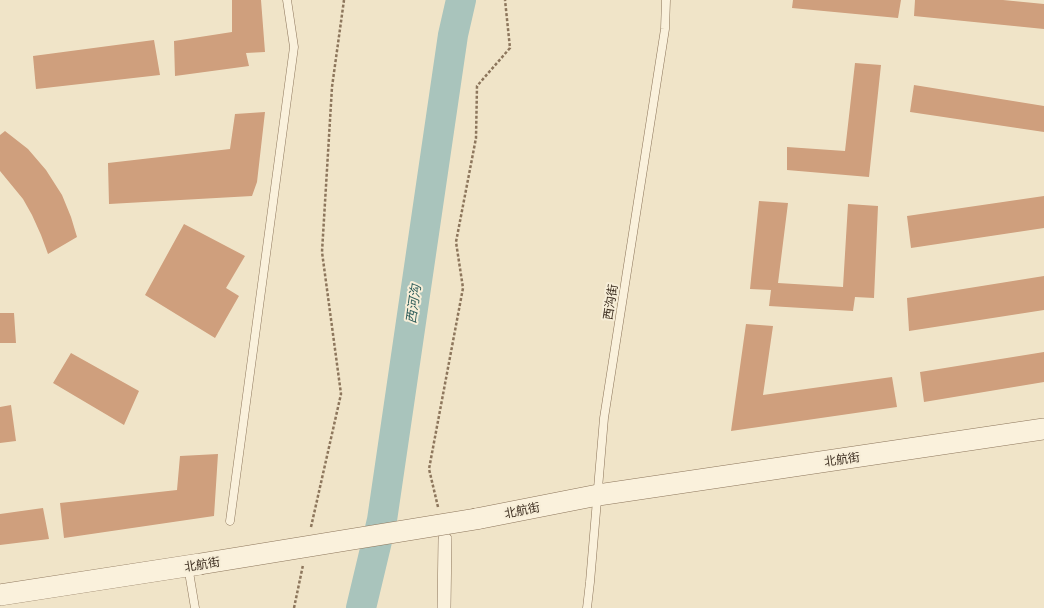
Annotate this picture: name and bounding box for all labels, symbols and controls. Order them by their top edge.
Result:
street label: 西沟街 [600,283,620,321]
water label: 西河沟 [403,284,423,324]
street label: 北航街 [823,449,861,469]
street label: 北航街 [503,499,541,521]
street label: 北航街 [183,554,221,574]

